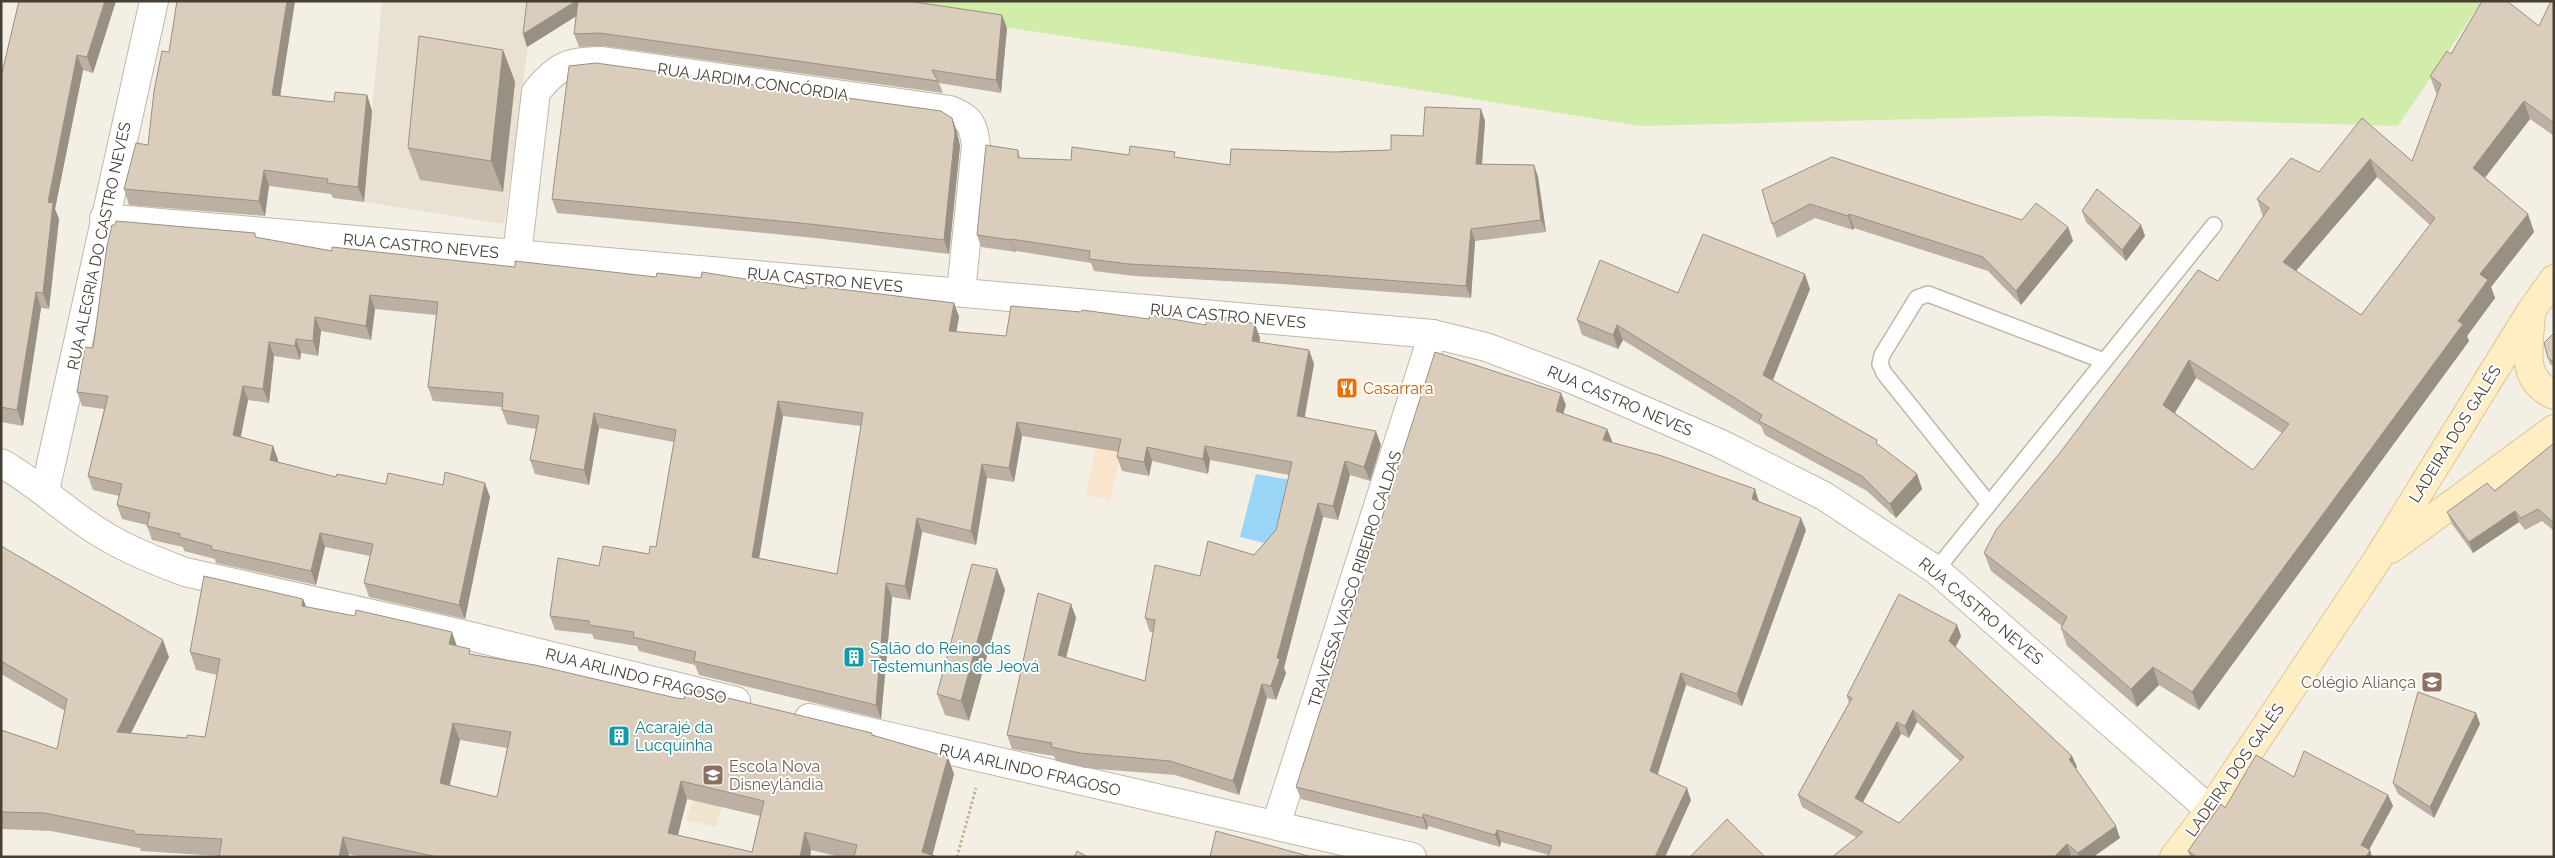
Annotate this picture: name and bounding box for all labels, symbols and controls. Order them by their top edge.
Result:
street label: RUA JARDIM CONCÓRDIA [656,58,850,105]
street label: RUA ALEGRIA DO CASTRO NEVES [63,120,135,372]
street label: RUA CASTRO NEVES [342,230,500,262]
street label: RUA CASTRO NEVES [746,264,904,296]
street label: RUA CASTRO NEVES [1149,300,1307,332]
street label: LADEIRA DOS GALÉS [2404,361,2505,506]
street label: RUA CASTRO NEVES [1544,362,1696,440]
restaurant icon: Casarrara [1335,376,1359,400]
place label: Casarrara [1363,379,1433,398]
street label: TRAVESSA VASCO RIBEIRO CALDAS [1304,448,1406,710]
street label: RUA CASTRO NEVES [1915,553,2047,669]
place label: Salão do Reino das Testemunhas de Jeová [870,639,1039,676]
street label: RUA ARLINDO FRAGOSO [544,644,728,708]
building icon: Salão do Reino das Testemunhas de Jeová [842,645,866,669]
school or university icon: Colégio Aliança [2420,670,2444,694]
place label: Colégio Aliança [2301,673,2416,692]
street label: LADEIRA DOS GALÉS [2181,699,2288,840]
place label: Acarajé da Lucquinha [635,718,713,755]
building icon: Acarajé da Lucquinha [607,724,631,748]
street label: RUA ARLINDO FRAGOSO [937,740,1123,800]
place label: Escola Nova Disneylândia [729,757,823,794]
school or university icon: Escola Nova Disneylândia [701,763,725,787]

